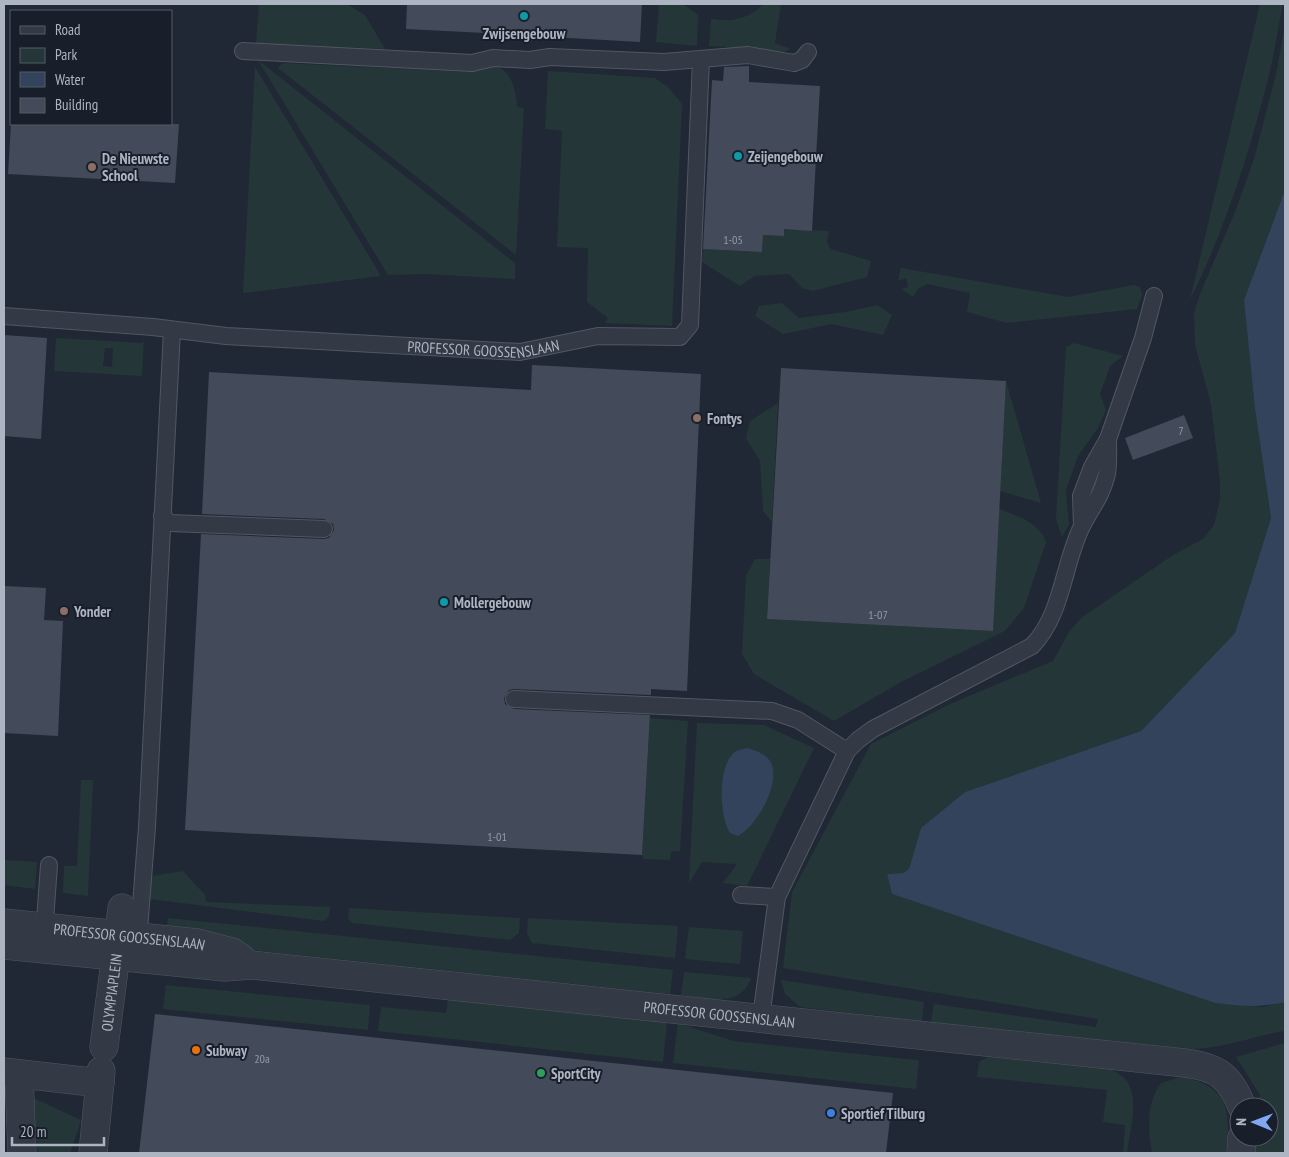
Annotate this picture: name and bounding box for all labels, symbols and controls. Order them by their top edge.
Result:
legend [10,10,172,125]
marker: Zwijsengebouw [518,10,530,22]
text: Road [55,20,81,39]
place label: Zwijsengebouw [483,24,566,43]
text: Park [55,45,77,64]
text: Water [55,70,86,89]
text: Building [55,95,98,114]
place label: Zeijengebouw [748,147,824,166]
place label: De Nieuwste School [102,149,169,185]
marker: Zeijengebouw [732,150,744,162]
marker: De Nieuwste School [86,161,98,173]
house number: 1-05 [723,232,743,247]
street label: PROFESSOR GOOSSENSLAAN [407,335,561,362]
place label: Fontys [707,409,742,428]
marker: Fontys [691,412,703,424]
house number: 7 [1178,423,1184,438]
place label: Mollergebouw [454,593,532,612]
marker: Mollergebouw [438,596,450,608]
place label: Yonder [73,602,112,621]
marker: Yonder [58,605,70,617]
house number: 1-07 [868,607,888,622]
house number: 1-01 [487,829,507,844]
street label: PROFESSOR GOOSSENSLAAN [53,919,207,954]
street label: OLYMPIAPLEIN [97,953,125,1032]
street label: PROFESSOR GOOSSENSLAAN [643,997,796,1031]
place label: Subway [206,1041,248,1060]
marker: Subway [190,1044,202,1056]
house number: 20a [254,1051,270,1066]
place label: SportCity [551,1064,601,1083]
marker: SportCity [535,1067,547,1079]
north arrow [1229,1097,1279,1147]
place label: Sportief Tilburg [841,1104,925,1123]
marker: Sportief Tilburg [825,1107,837,1119]
scale bar [12,1114,105,1146]
text: N [1232,1118,1250,1126]
text: 20 m [20,1122,46,1141]

